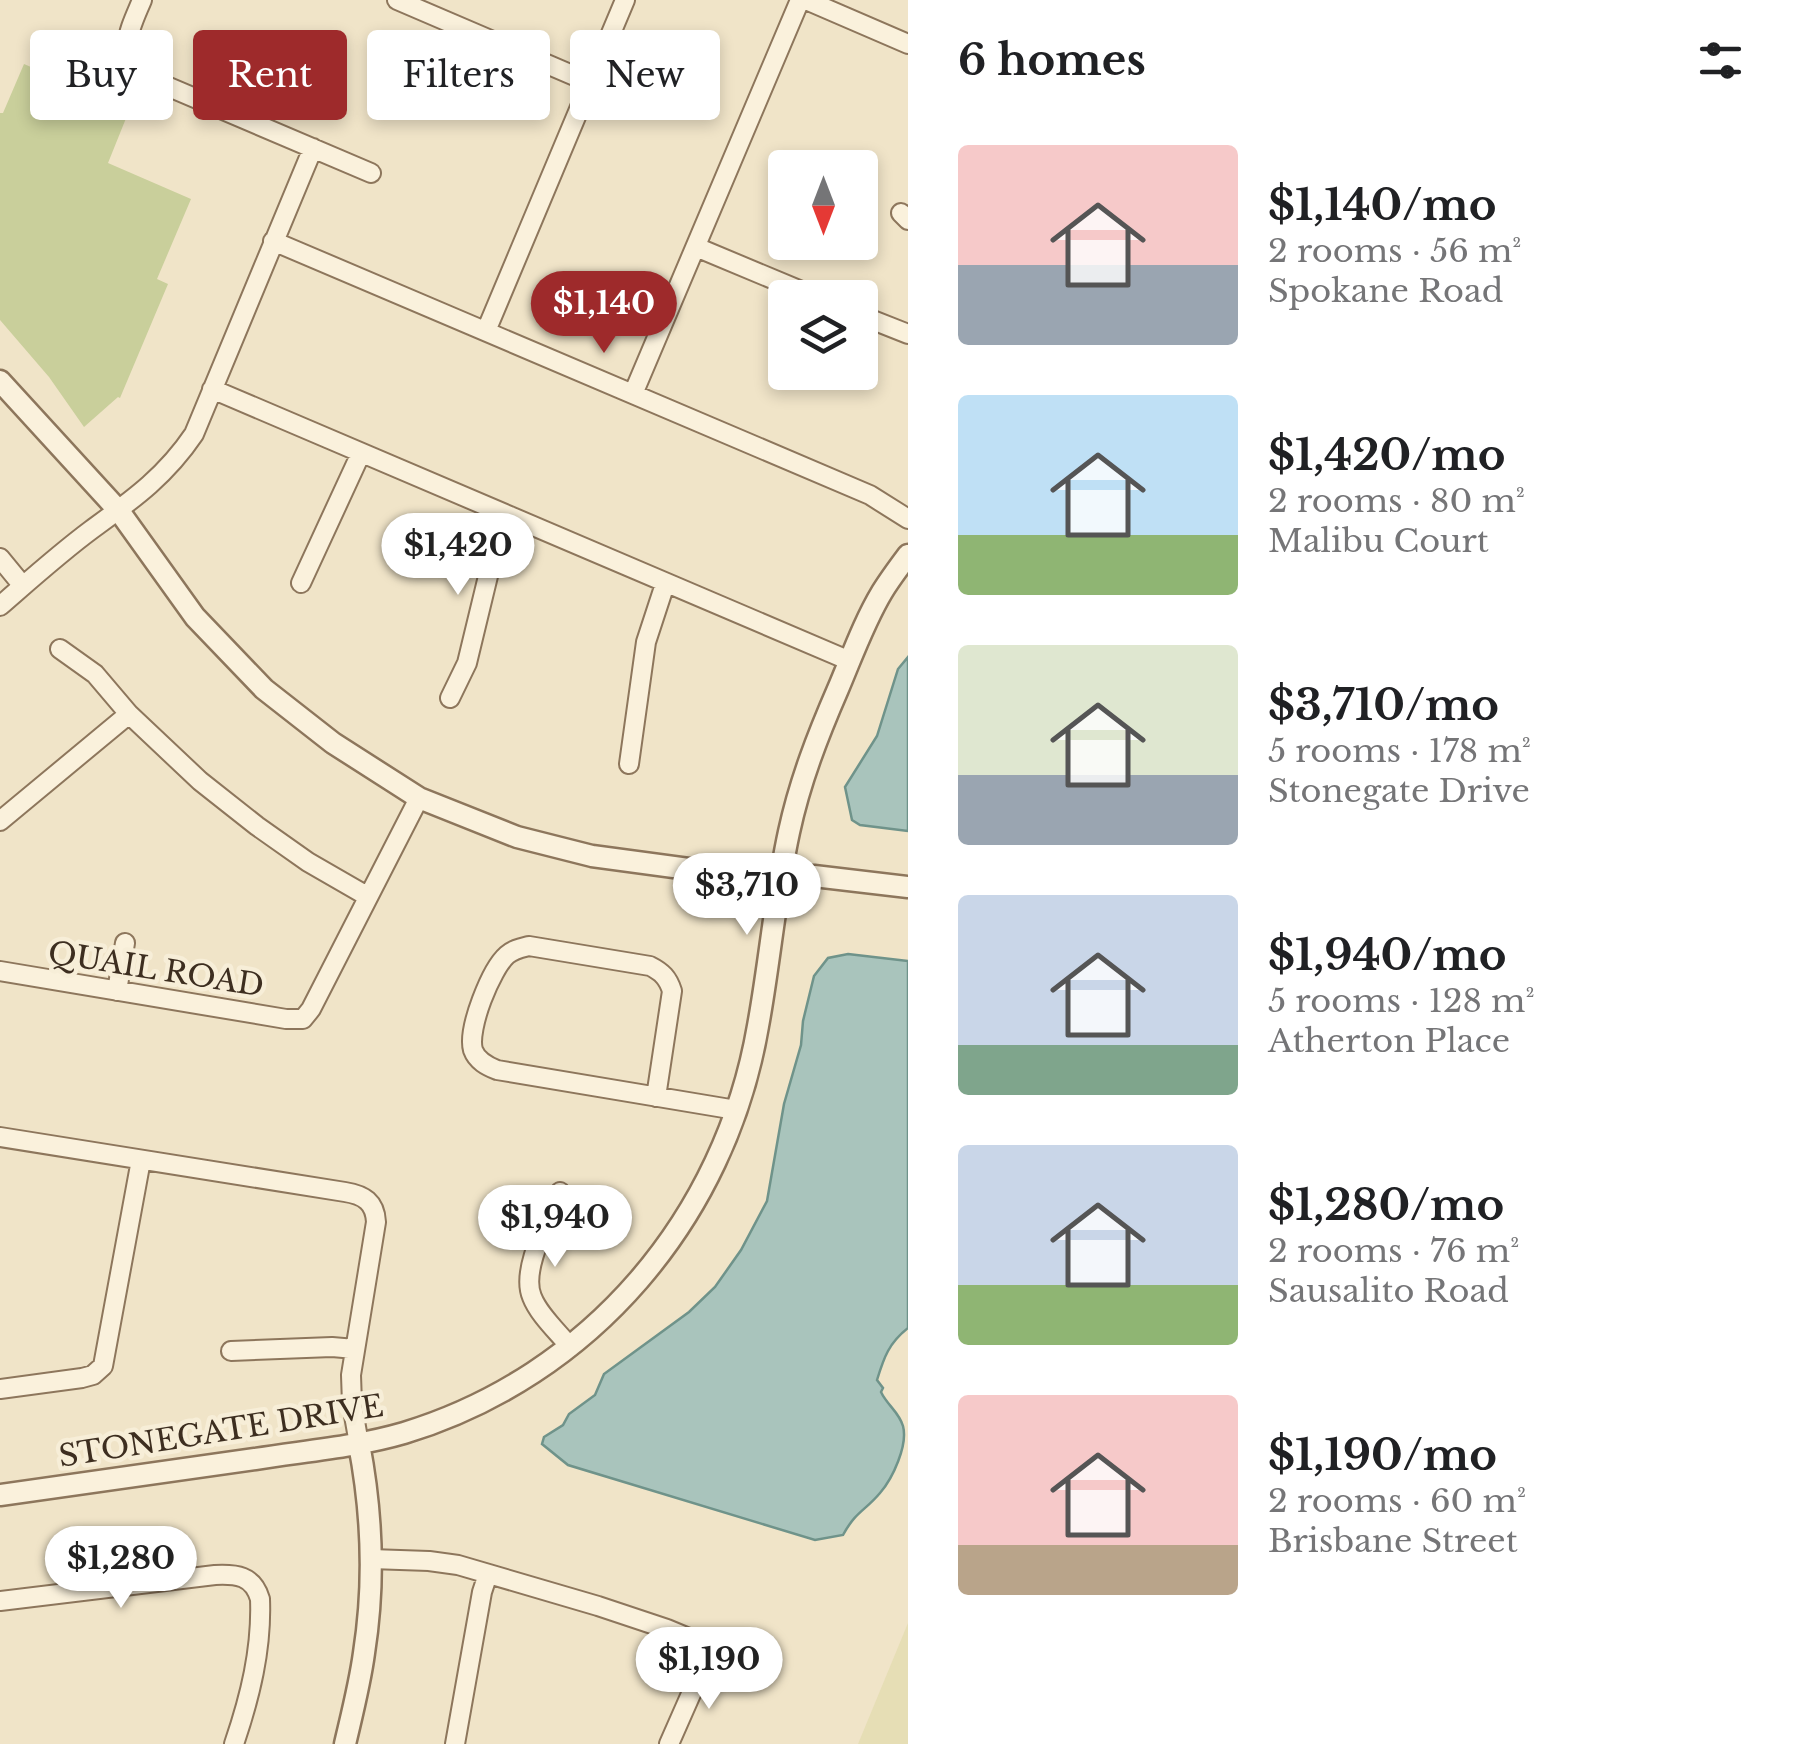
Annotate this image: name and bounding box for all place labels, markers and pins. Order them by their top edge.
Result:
pin: $1,140 [523,271,685,356]
pin: $1,420 [377,513,539,598]
pin: $3,710 [666,853,828,938]
pin: $1,940 [474,1185,636,1270]
pin: $1,280 [40,1526,202,1611]
pin: $1,190 [628,1627,790,1712]

